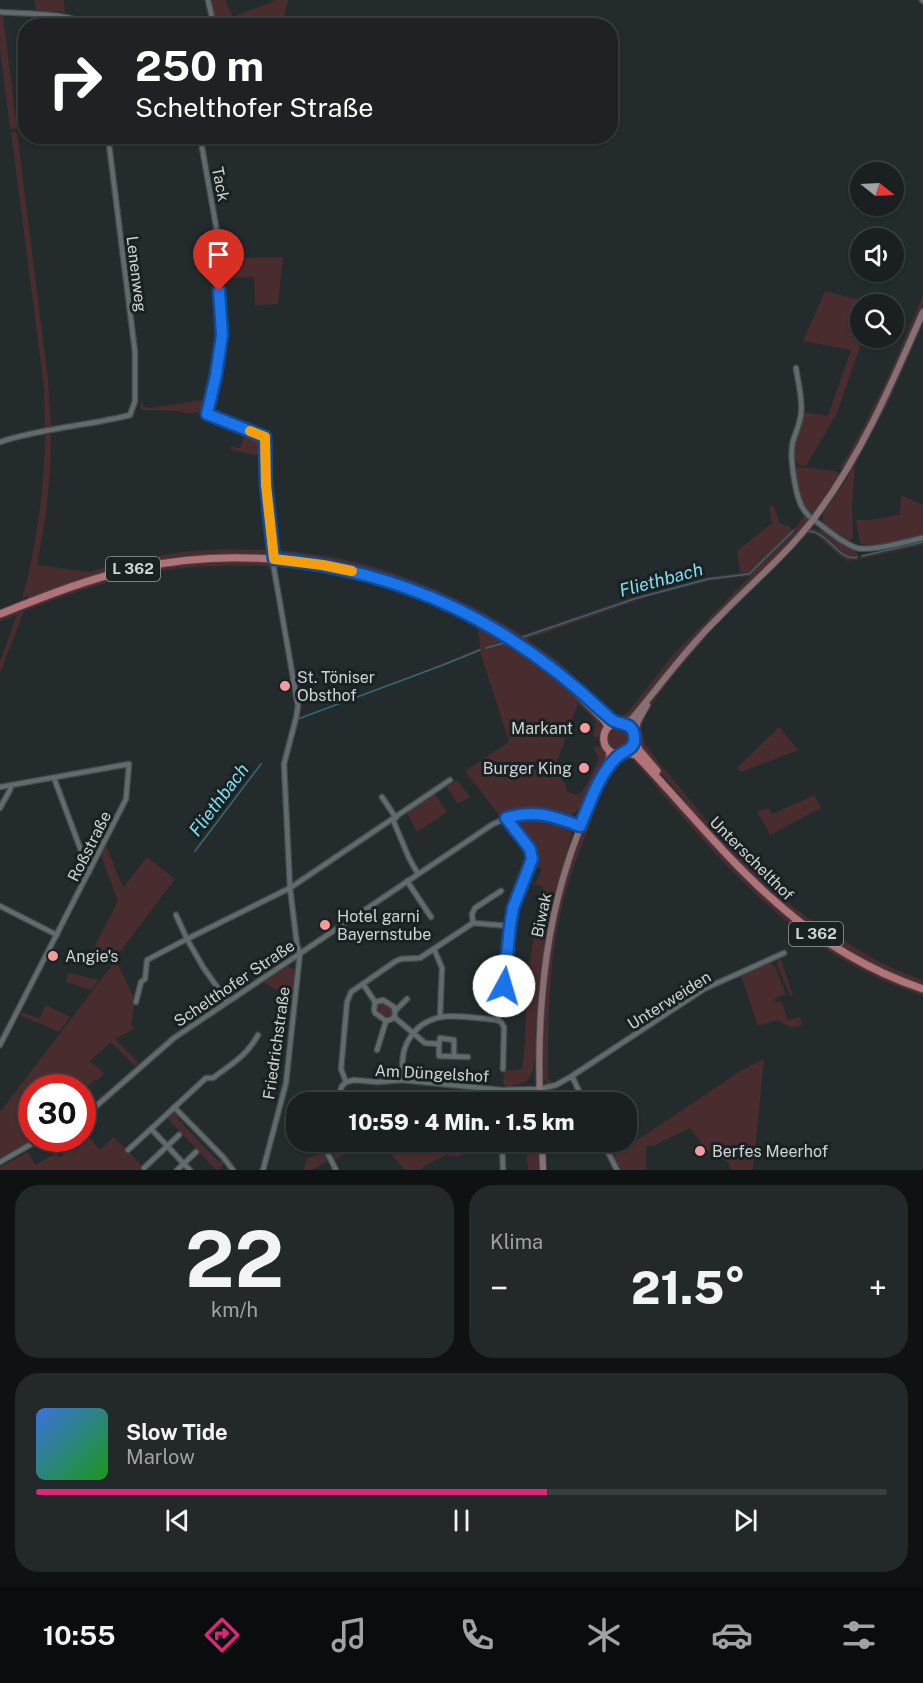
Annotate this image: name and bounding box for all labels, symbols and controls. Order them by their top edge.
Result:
text: 250 m [135,41,264,90]
icon: right [36,42,114,120]
text: Schelthofer Straße [135,91,374,123]
north arrow [850,162,904,216]
map controls [850,162,904,348]
street label: Tack [208,165,233,203]
button: sound [850,228,904,282]
pin [193,229,244,291]
street label: Lenenweg [122,235,151,313]
icon: arrive [202,238,235,271]
button: search [850,294,904,348]
road number: L 362 [106,557,160,581]
water label: Fliethbach [617,558,705,601]
place label: St. Töniser Obsthof [297,668,375,705]
marker: St. Töniser Obsthof [278,679,292,693]
place label: Markant [511,719,573,738]
marker: Markant [578,721,592,735]
water label: Fliethbach [184,759,253,840]
place label: Burger King [483,759,572,778]
marker: Burger King [577,761,591,775]
street label: Roßstraße [64,808,115,885]
street label: Unterschelthof [706,812,798,904]
street label: Biwak [528,891,555,939]
place label: Hotel garni Bayernstube [337,907,431,944]
marker: Hotel garni Bayernstube [318,918,332,932]
road number: L 362 [789,922,843,946]
street label: Schelthofer Straße [170,936,298,1031]
place label: Angie's [65,947,118,966]
marker: Angie's [46,949,60,963]
position arrow [472,954,536,1018]
street label: Unterweiden [624,967,715,1034]
street label: Friedrichstraße [259,985,294,1101]
street label: Am Düngelshof [374,1061,490,1086]
speed limit sign: 30 [18,1074,96,1152]
text: 10:59 · 4 Min. · 1.5 km [348,1109,575,1135]
place label: Berfes Meerhof [712,1142,828,1161]
marker: Berfes Meerhof [693,1144,707,1158]
text: 22 [185,1213,284,1305]
text: Klima [490,1230,543,1254]
text: 21.5° [631,1261,746,1314]
text: − [490,1269,508,1307]
text: + [869,1269,887,1307]
text: km/h [211,1298,258,1322]
text: Slow Tide [126,1419,228,1445]
text: Marlow [126,1445,195,1469]
icon: previous [161,1504,194,1537]
icon: pause [445,1504,478,1537]
icon: next [729,1504,762,1537]
icon: directions [201,1614,243,1656]
icon: music [328,1614,370,1656]
icon: phone [456,1614,498,1656]
icon: climate [583,1614,625,1656]
icon: car [711,1614,753,1656]
icon: filters [838,1614,880,1656]
text: 10:55 [43,1619,115,1651]

